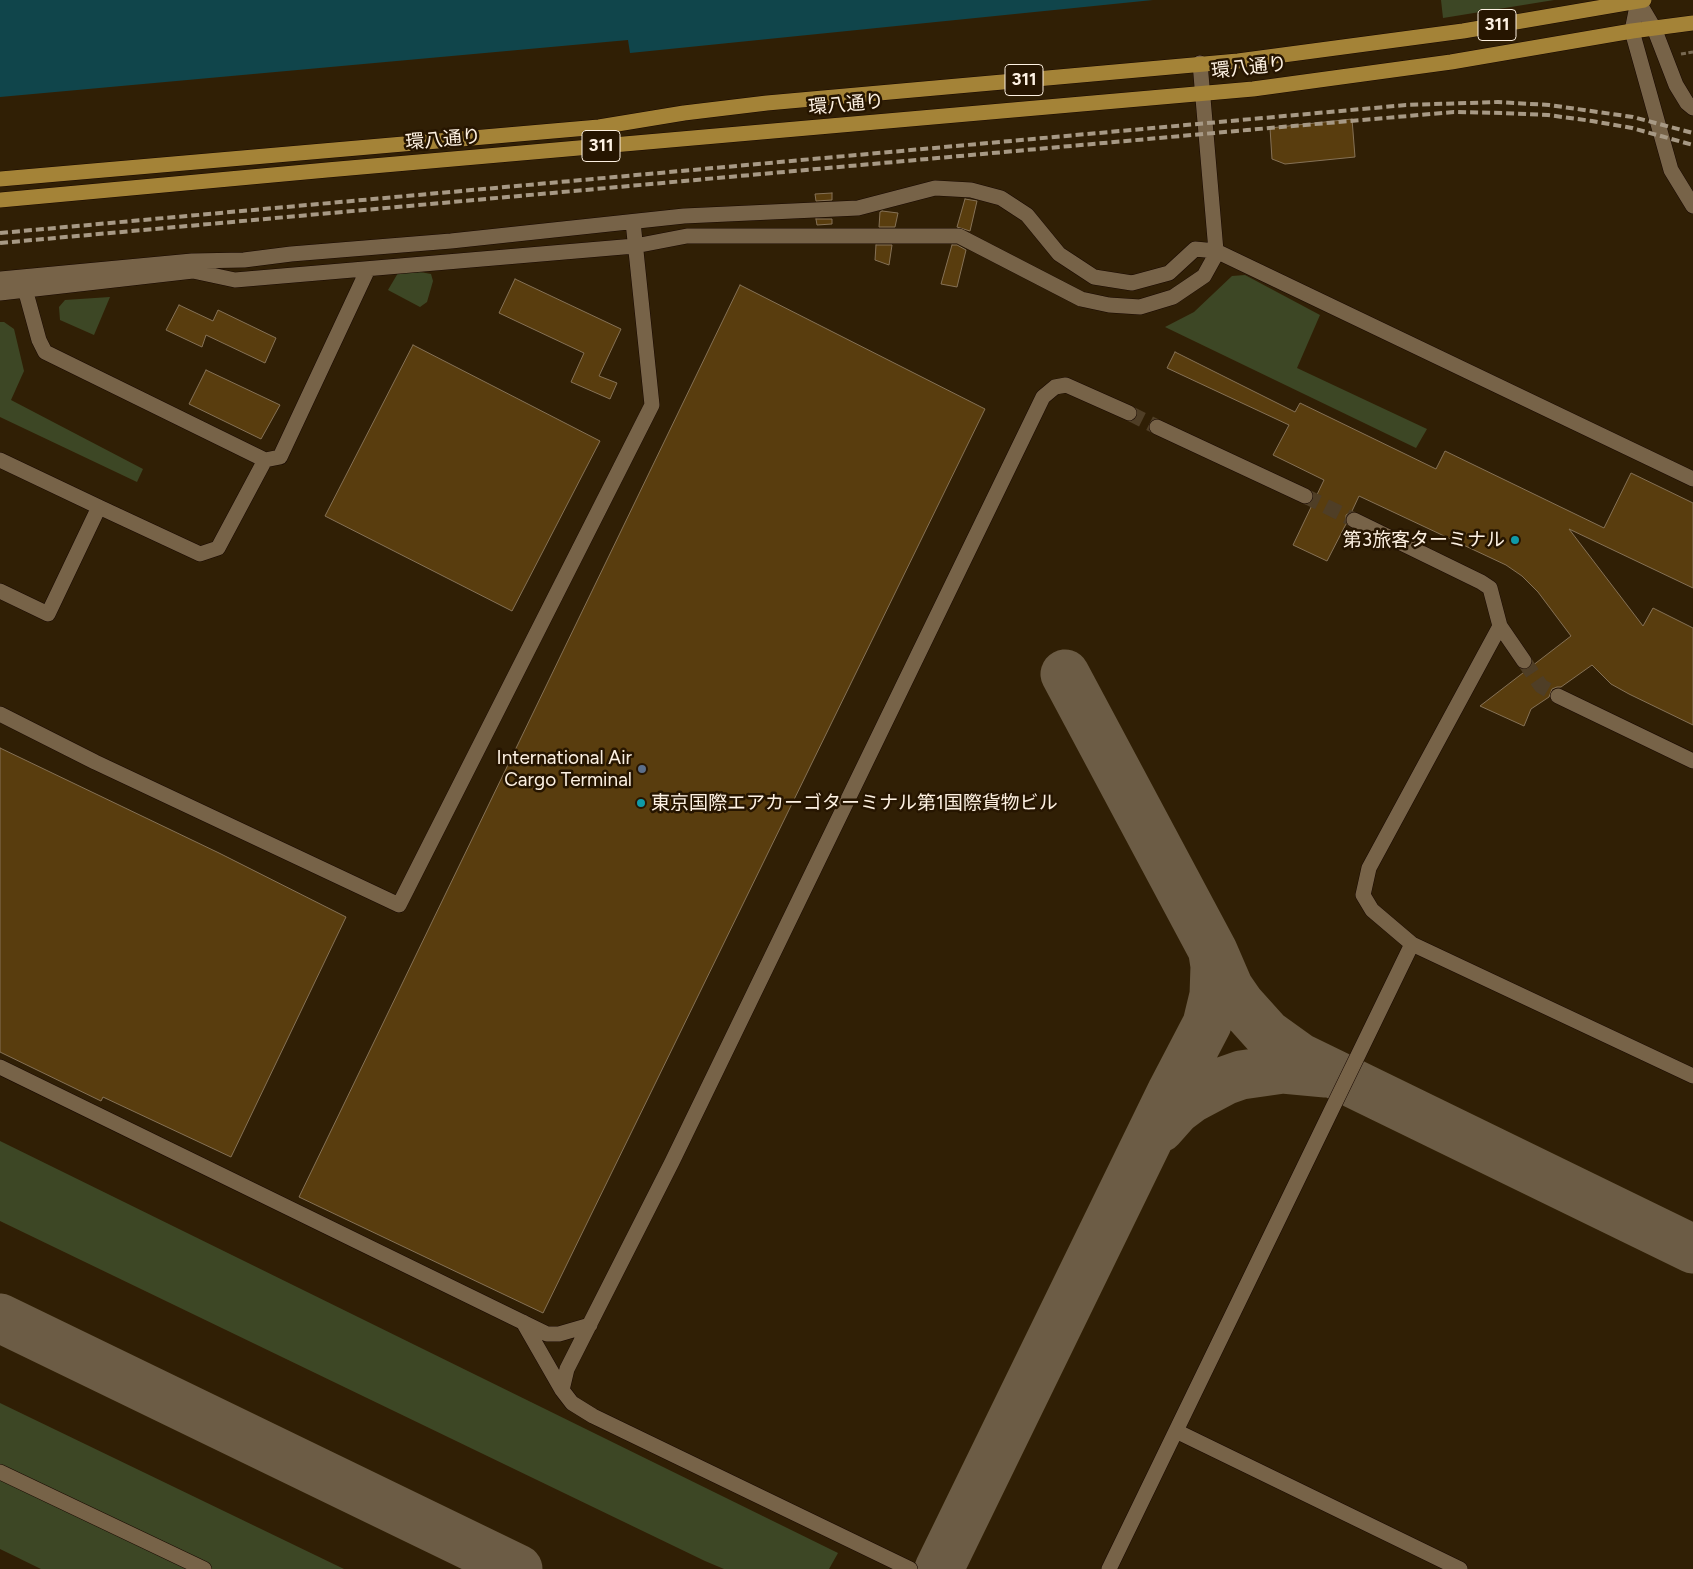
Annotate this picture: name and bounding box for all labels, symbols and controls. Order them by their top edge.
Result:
road number: 311 [1478,10,1516,40]
street label: 環八通り [1210,53,1288,83]
road number: 311 [1005,64,1043,96]
street label: 環八通り [807,90,885,120]
street label: 環八通り [404,125,482,155]
road number: 311 [582,130,620,162]
place label: 第3旅客ターミナル [1343,529,1505,551]
marker: 第3旅客ターミナル [1509,534,1521,546]
place label: International Air Cargo Terminal [497,747,632,791]
marker: International Air Cargo Terminal [636,763,648,775]
place label: 東京国際エアカーゴターミナル第1国際貨物ビル [651,792,1058,814]
marker: 東京国際エアカーゴターミナル第1国際貨物ビル [635,797,647,809]

